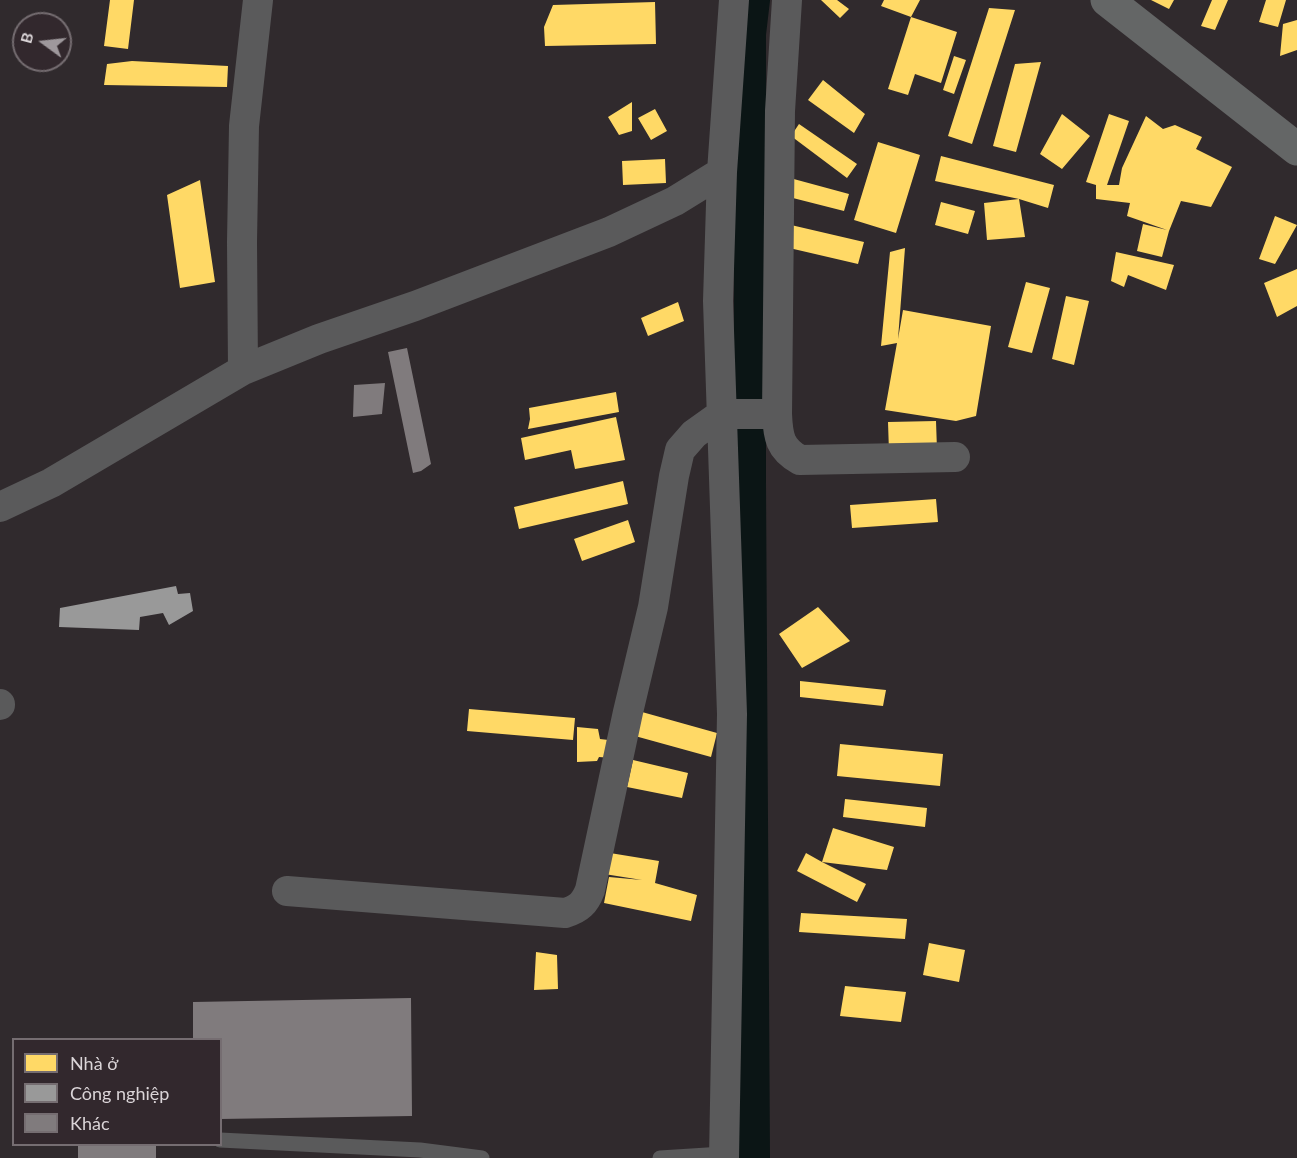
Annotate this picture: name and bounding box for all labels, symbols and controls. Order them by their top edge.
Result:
north arrow [12,12,72,72]
text: B [16,30,37,45]
legend [12,1038,222,1146]
text: Nhà ở [70,1052,118,1074]
text: Công nghiệp [70,1082,169,1104]
text: Khác [70,1112,110,1134]

